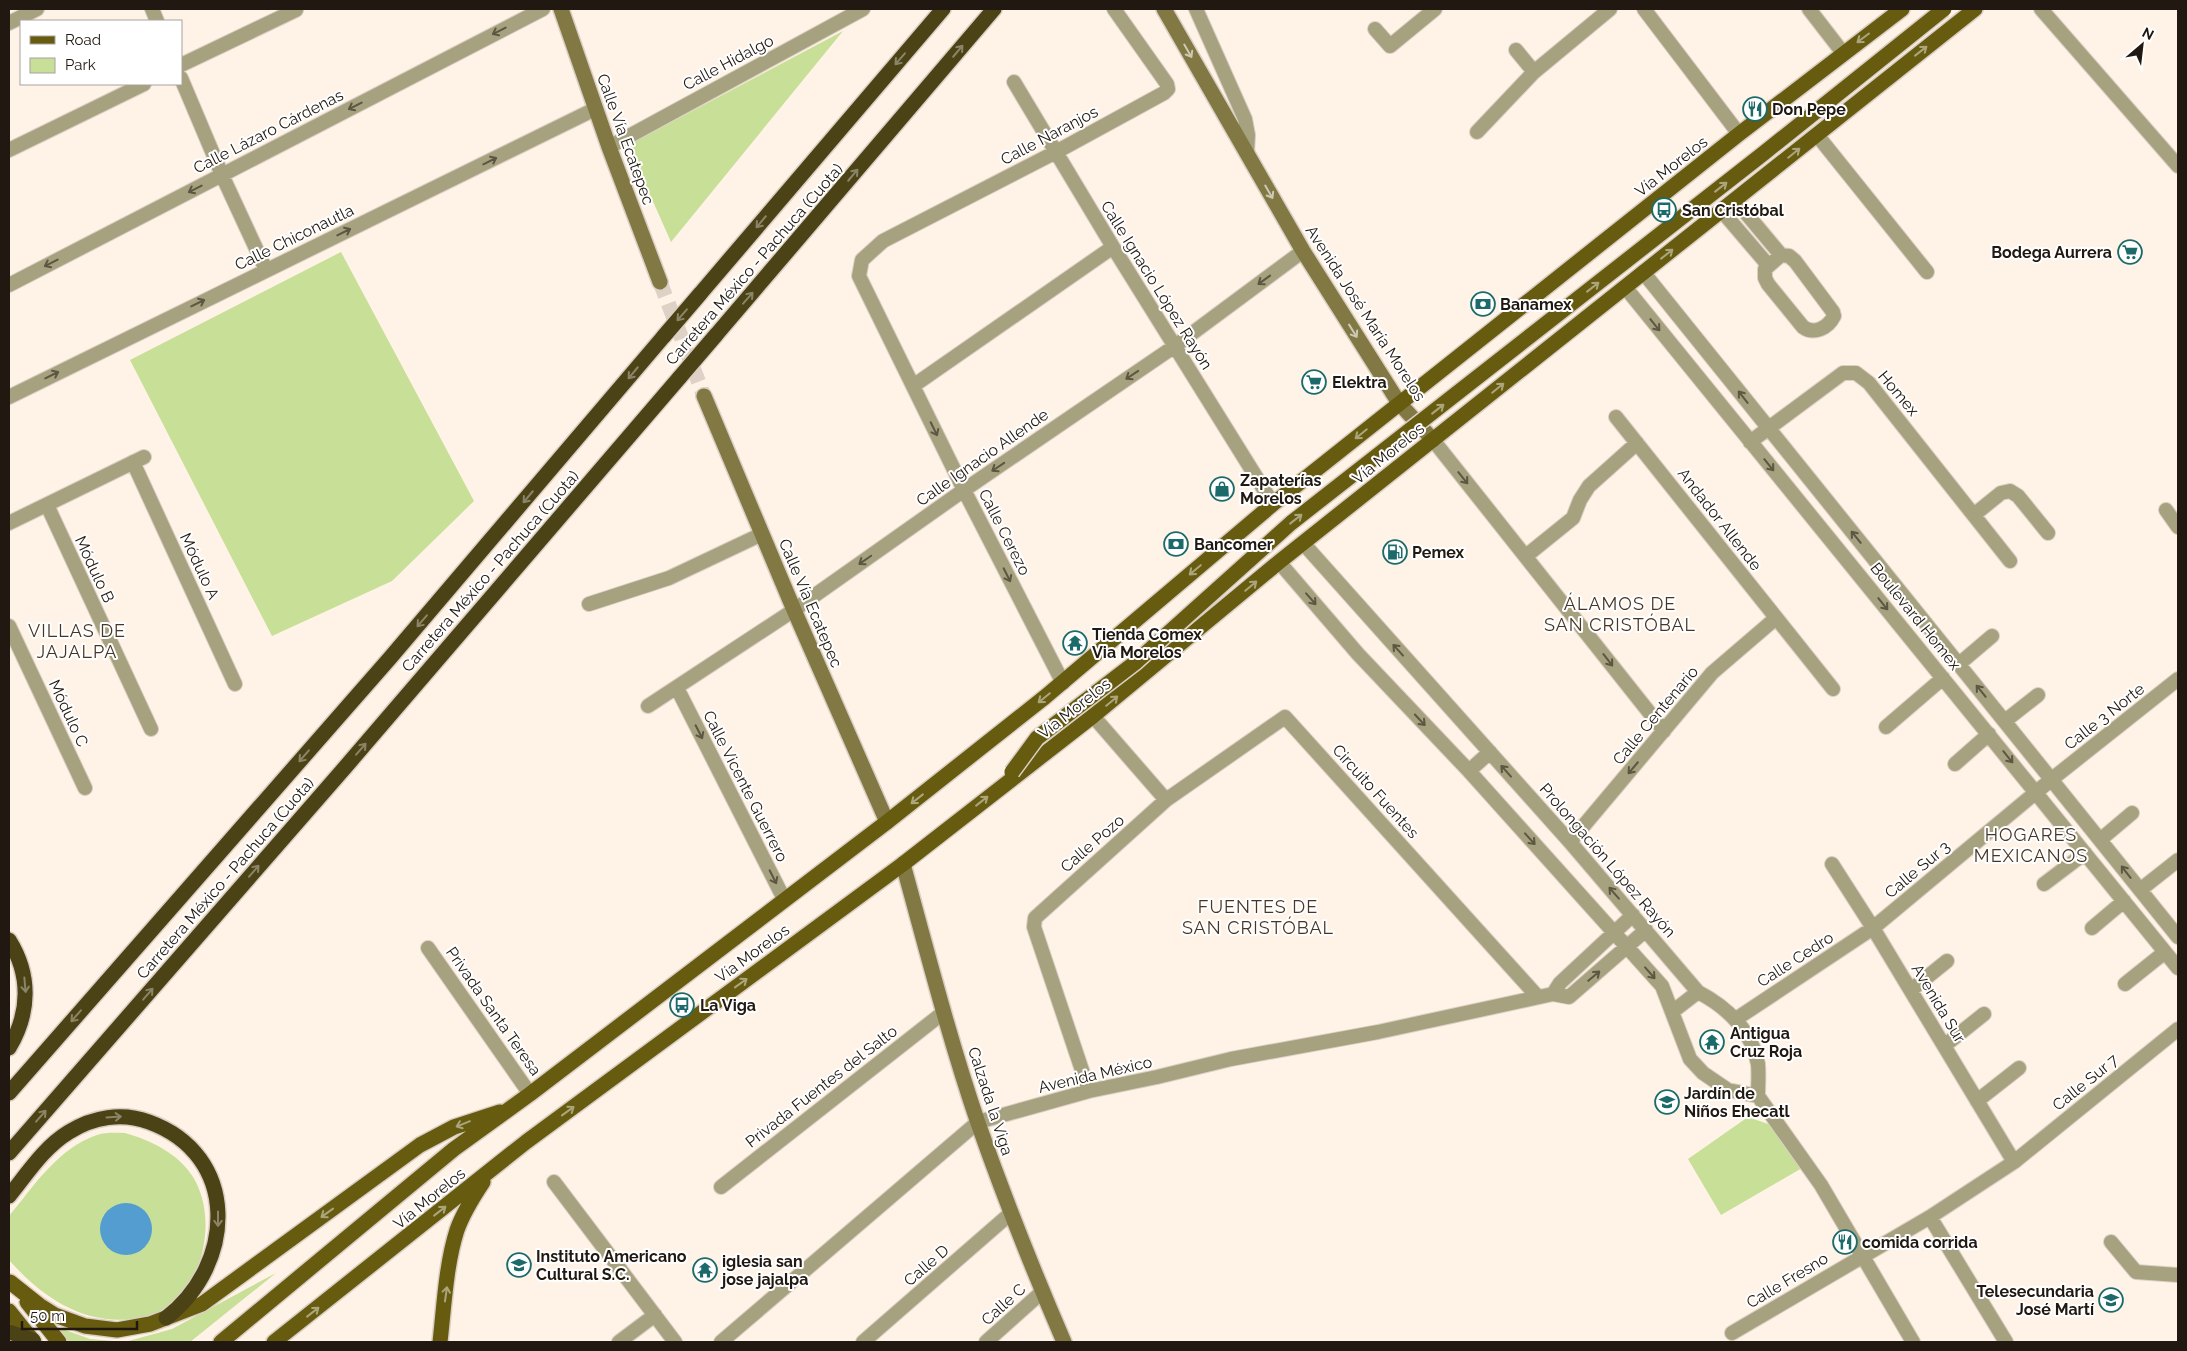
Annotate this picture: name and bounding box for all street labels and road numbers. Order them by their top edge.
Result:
street label: Calle Hidalgo [680,31,777,94]
street label: Calle Vía Ecatepec [593,71,658,207]
street label: Calle Lázaro Cárdenas [190,85,347,178]
street label: Calle Naranjos [997,102,1101,169]
street label: Vía Morelos [1631,132,1712,201]
street label: Carretera México - Pachuca (Cuota) [662,160,847,369]
street label: Calle Ignacio López Rayón [1097,197,1216,373]
street label: Calle Chiconautla [232,200,357,274]
street label: Avenida José María Morelos [1302,222,1430,405]
street label: Homex [1874,367,1923,420]
street label: Calle Ignacio Allende [913,405,1052,510]
street label: Vía Morelos [1349,418,1428,488]
street label: Andador Allende [1674,464,1765,574]
street label: Carretera México - Pachuca (Cuota) [398,467,583,676]
street label: Calle Cerezo [975,486,1034,578]
street label: Módulo A [176,530,223,603]
street label: Módulo B [71,533,118,606]
street label: Calle Vía Ecatepec [775,536,846,671]
street label: Boulevard Homex [1866,559,1965,674]
street label: Calle Centenario [1609,662,1702,768]
street label: Vía Morelos [1034,674,1115,743]
street label: Módulo C [45,677,92,750]
street label: Calle 3 Norte [2060,679,2148,754]
street label: Calle Vicente Guerrero [699,707,792,865]
street label: Circuito Fuentes [1328,740,1423,842]
street label: Carretera México - Pachuca (Cuota) [133,774,318,983]
street label: Prolongación López Rayón [1536,780,1680,941]
street label: Calle Pozo [1057,811,1128,876]
street label: Calle Sur 3 [1881,837,1954,902]
street label: Vía Morelos [712,920,793,987]
street label: Calle Cedro [1754,928,1837,991]
street label: Privada Santa Teresa [442,943,545,1079]
street label: Avenida Sur [1908,961,1970,1046]
street label: Privada Fuentes del Salto [742,1021,901,1151]
street label: Calzada la Viga [964,1044,1017,1158]
street label: Calle Sur 7 [2049,1050,2122,1115]
street label: Avenida México [1036,1052,1154,1097]
street label: Vía Morelos [390,1163,469,1233]
street label: Calle D [900,1241,953,1290]
street label: Calle Fresno [1743,1249,1832,1312]
street label: Calle C [977,1280,1029,1329]

